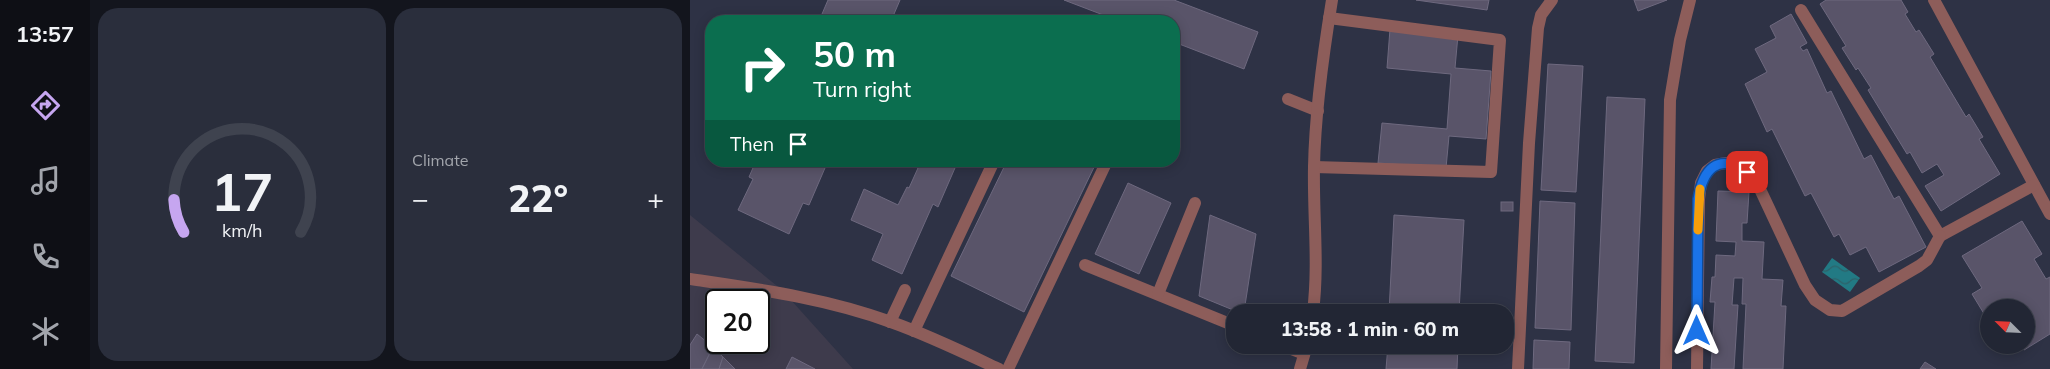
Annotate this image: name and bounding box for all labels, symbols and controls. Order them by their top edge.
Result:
text: 13:57 [16,20,74,48]
text: 50 m [813,32,896,76]
icon: right [730,35,795,100]
text: Turn right [813,75,911,103]
icon: directions [28,88,63,123]
icon: arrive [784,130,812,158]
text: Then [730,132,774,156]
text: Climate [412,150,468,170]
pin [1726,151,1768,193]
icon: arrive [1733,158,1761,186]
text: 17 [211,159,273,224]
icon: music [28,163,63,198]
text: 22° [508,174,568,222]
text: − [412,181,429,216]
text: + [647,181,664,216]
text: km/h [222,219,262,241]
icon: phone [28,239,63,274]
speed limit sign: 20 [705,289,770,354]
north arrow [1980,299,2035,354]
map controls [1980,299,2035,354]
position arrow [1670,304,1722,356]
icon: climate [28,314,63,349]
text: 13:58 · 1 min · 60 m [1281,317,1459,341]

